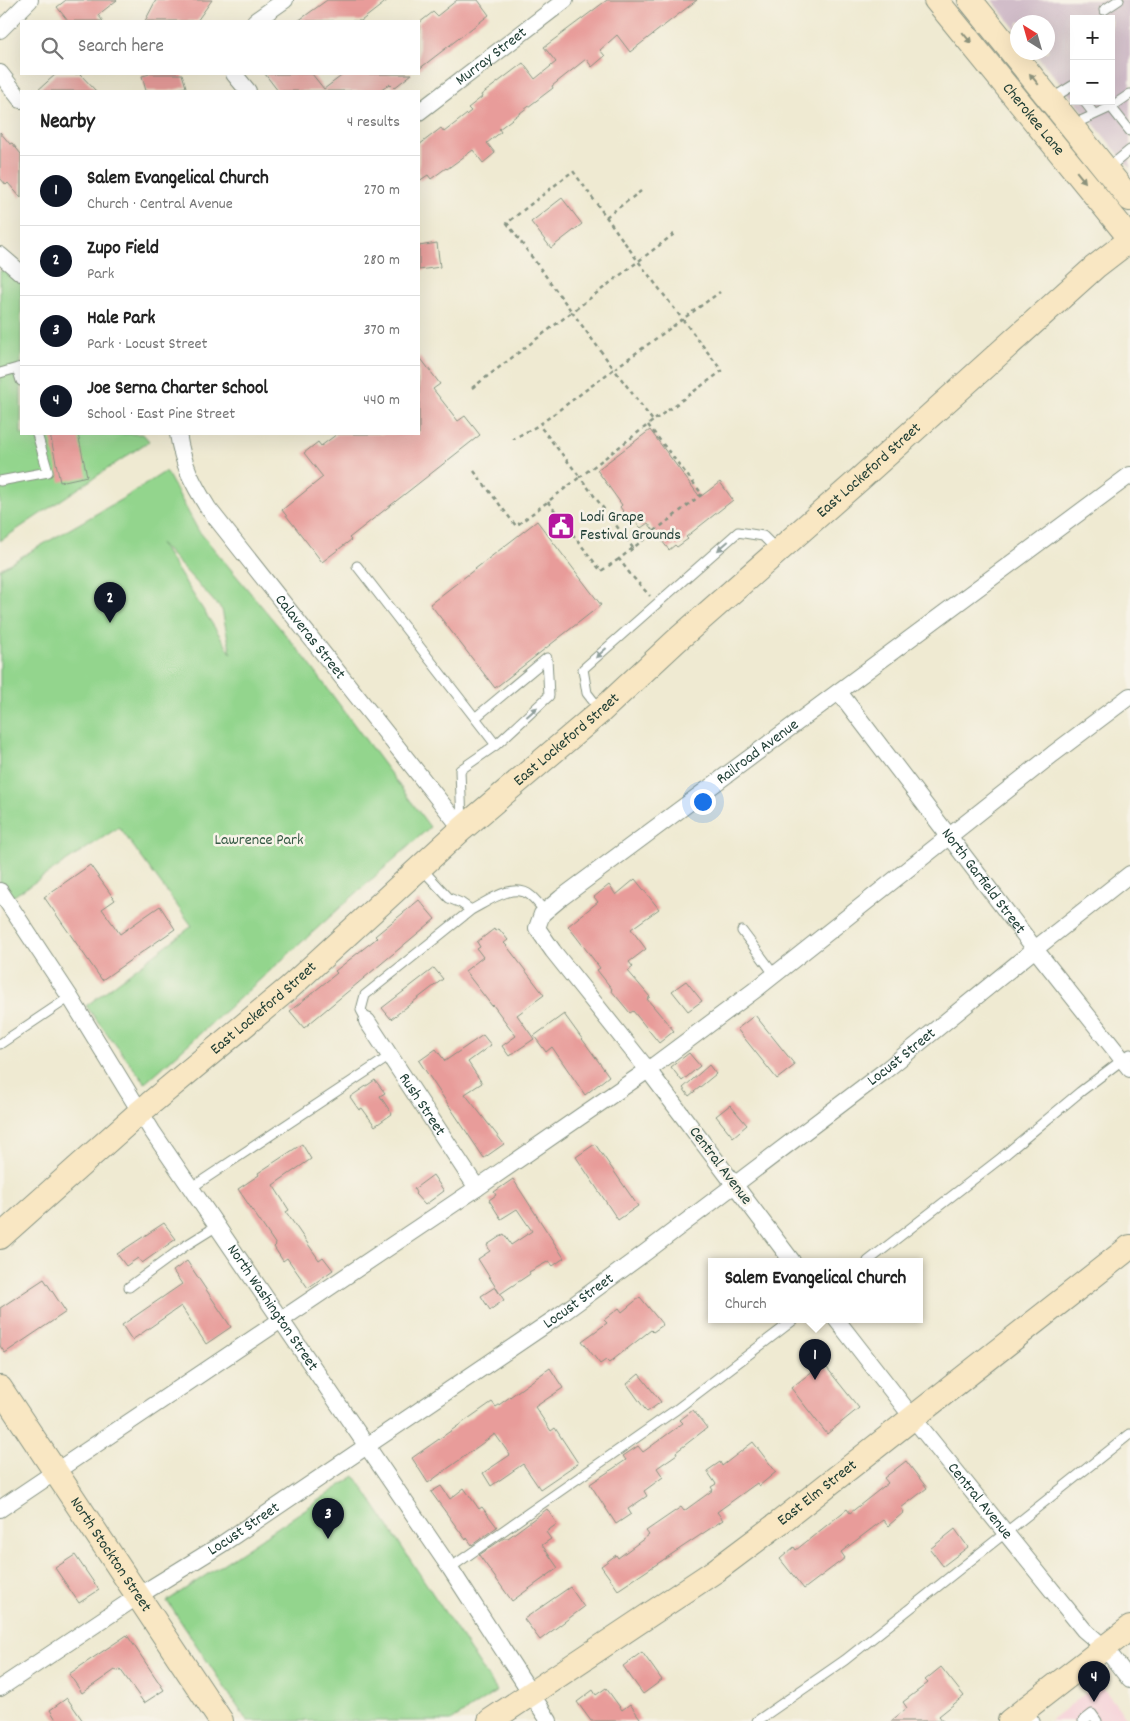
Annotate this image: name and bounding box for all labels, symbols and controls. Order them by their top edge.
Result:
north arrow [1010,15,1055,60]
map controls [1070,15,1115,105]
button: + [1070,15,1115,60]
search box [20,20,420,75]
street label: Murray Street [451,22,532,92]
one-way arrow [961,31,972,44]
icon: search [38,34,66,62]
text: Search here [78,34,164,61]
button: − [1070,60,1115,105]
one-way arrow [1028,73,1039,86]
street label: Cherokee Lane [997,78,1070,161]
text: Nearby [40,108,95,138]
text: 4 results [347,111,400,134]
text: Salem Evangelical Church [87,166,269,193]
one-way arrow [1075,171,1086,184]
text: 1 [54,179,58,202]
text: 270 m [364,179,400,202]
text: Church · Central Avenue [87,193,233,216]
text: Zupo Field [87,236,159,263]
text: 2 [53,249,60,272]
text: 280 m [363,249,400,272]
text: Park [87,263,114,286]
text: Hale Park [87,306,155,333]
text: 3 [52,319,60,342]
text: 370 m [363,319,400,342]
text: Park · Locust Street [87,333,207,356]
text: Joe Serna Charter School [87,376,268,403]
text: 4 [53,389,59,412]
text: 440 m [363,389,400,412]
text: School · East Pine Street [87,403,235,426]
street label: East Lockeford Street [812,417,927,524]
place label: Lodi Grape Festival Grounds [580,506,681,547]
public building icon: Lodi Grape Festival Grounds [546,511,576,541]
one-way arrow [716,540,729,551]
pin: 2 [94,582,126,623]
street label: Calaveras Street [269,589,351,685]
one-way arrow [595,648,608,659]
street label: East Lockeford Street [508,688,625,792]
one-way arrow [525,706,537,718]
street label: Railroad Avenue [711,714,804,790]
your location [690,789,716,815]
street label: North Garfield Street [935,823,1031,939]
park label: Lawrence Park [214,829,304,852]
street label: East Lockeford Street [205,956,322,1060]
street label: Locust Street [862,1022,941,1092]
street label: Rush Street [393,1068,451,1141]
street label: Central Avenue [683,1122,757,1210]
street label: North Washington Street [221,1240,324,1376]
popup [708,1258,923,1323]
text: Salem Evangelical Church [725,1266,906,1293]
street label: Locust Street [539,1268,619,1335]
text: Church [725,1293,767,1316]
pin: 1 [799,1339,831,1380]
street label: East Elm Street [772,1454,862,1532]
street label: Central Avenue [942,1458,1018,1544]
street label: North Stockton Street [64,1492,157,1617]
street label: Locust Street [203,1497,284,1562]
pin: 3 [312,1498,344,1539]
pin: 4 [1078,1661,1110,1702]

